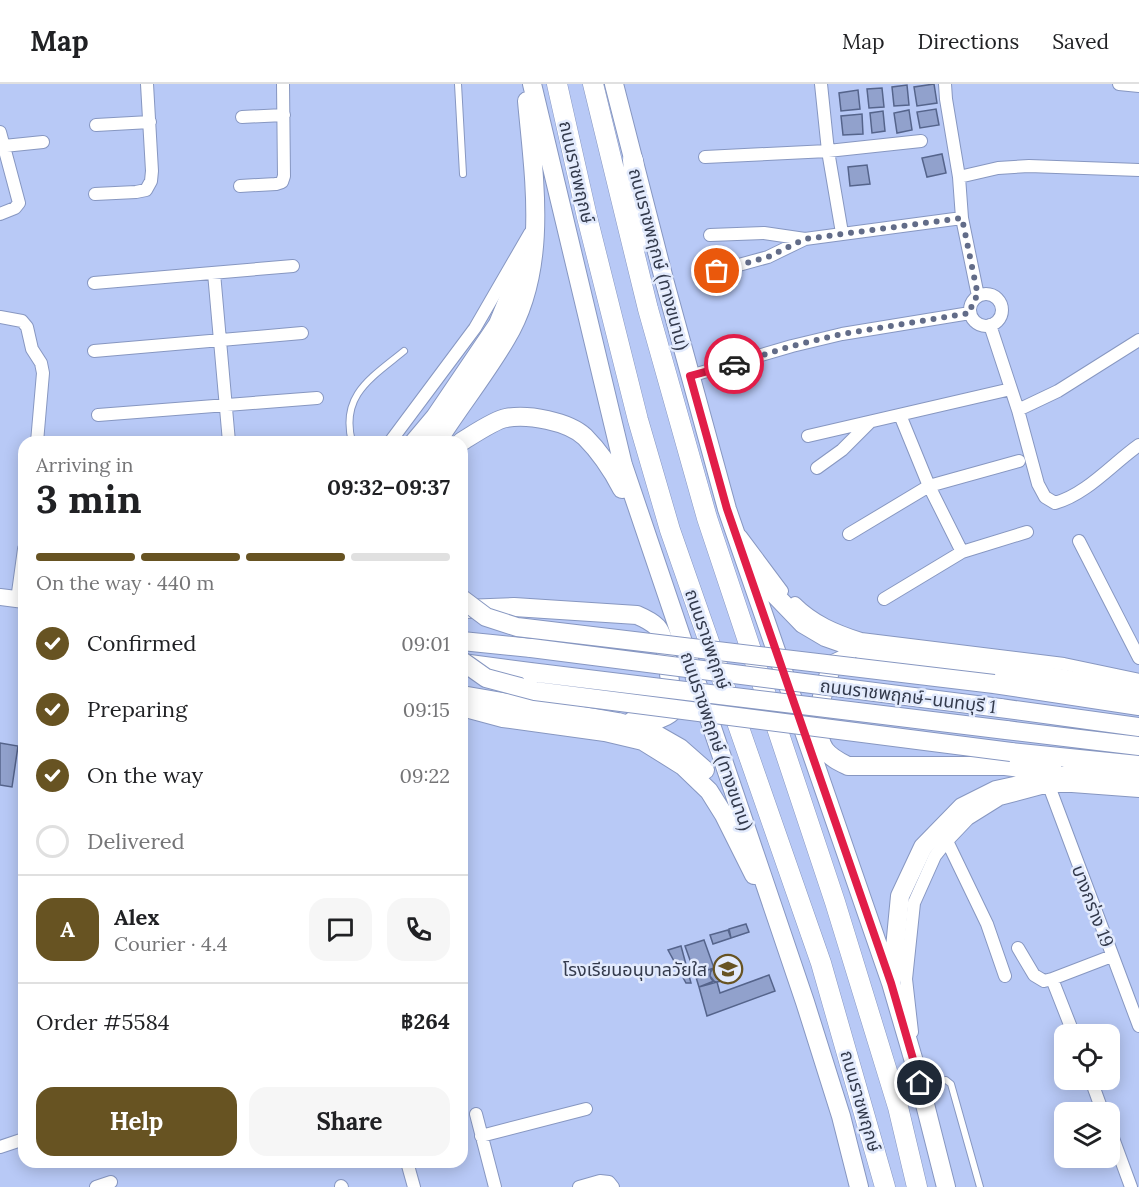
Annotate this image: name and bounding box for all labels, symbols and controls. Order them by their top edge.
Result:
text: Map [30,23,89,59]
text: Map [842,28,885,55]
text: Directions [918,28,1019,55]
text: Saved [1052,28,1109,55]
street label: ถนนราชพฤกษ์ [554,118,600,226]
street label: ถนนราชพฤกษ์ (ทางขนาน) [624,165,694,353]
pin [691,245,742,296]
icon: bag [700,254,733,287]
courier [704,334,764,394]
icon: car [718,348,751,381]
text: Arriving in [36,452,133,477]
text: 09:32–09:37 [327,473,450,501]
text: 3 min [36,474,142,524]
text: On the way · 440 m [36,570,214,595]
street label: ถนนราชพฤกษ์ [680,586,736,692]
icon: check [36,627,69,660]
text: Confirmed [87,629,196,657]
text: 09:01 [401,631,450,656]
street label: ถนนราชพฤกษ์ (ทางขนาน) [676,649,758,833]
street label: ถนนราชพฤกษ์-นนทบุรี 1 [819,674,997,718]
icon: check [36,693,69,726]
text: Preparing [87,695,187,723]
text: 09:15 [403,697,450,722]
icon: check [36,759,69,792]
text: On the way [87,761,203,789]
text: 09:22 [400,763,450,788]
text: Delivered [87,827,185,855]
street label: บางกร่าง 19 [1067,862,1119,950]
button: chat [309,898,372,961]
button: phone [387,898,450,961]
text: Alex [114,903,159,931]
text: A [60,915,75,943]
text: Courier · 4.4 [114,931,228,956]
school or university icon: โรงเรียนอนุบาลวัยใส [712,953,744,985]
place label: โรงเรียนอนุบาลวัยใส [563,958,707,981]
text: ฿264 [401,1007,450,1035]
text: Order #5584 [36,1008,170,1036]
map controls [1054,1024,1120,1168]
button: locate [1054,1024,1120,1090]
street label: ถนนราชพฤกษ์ [836,1048,886,1154]
pin [894,1057,945,1108]
icon: home [903,1066,936,1099]
button: Help [36,1087,237,1156]
button: Share [249,1087,450,1156]
button: layers [1054,1102,1120,1168]

